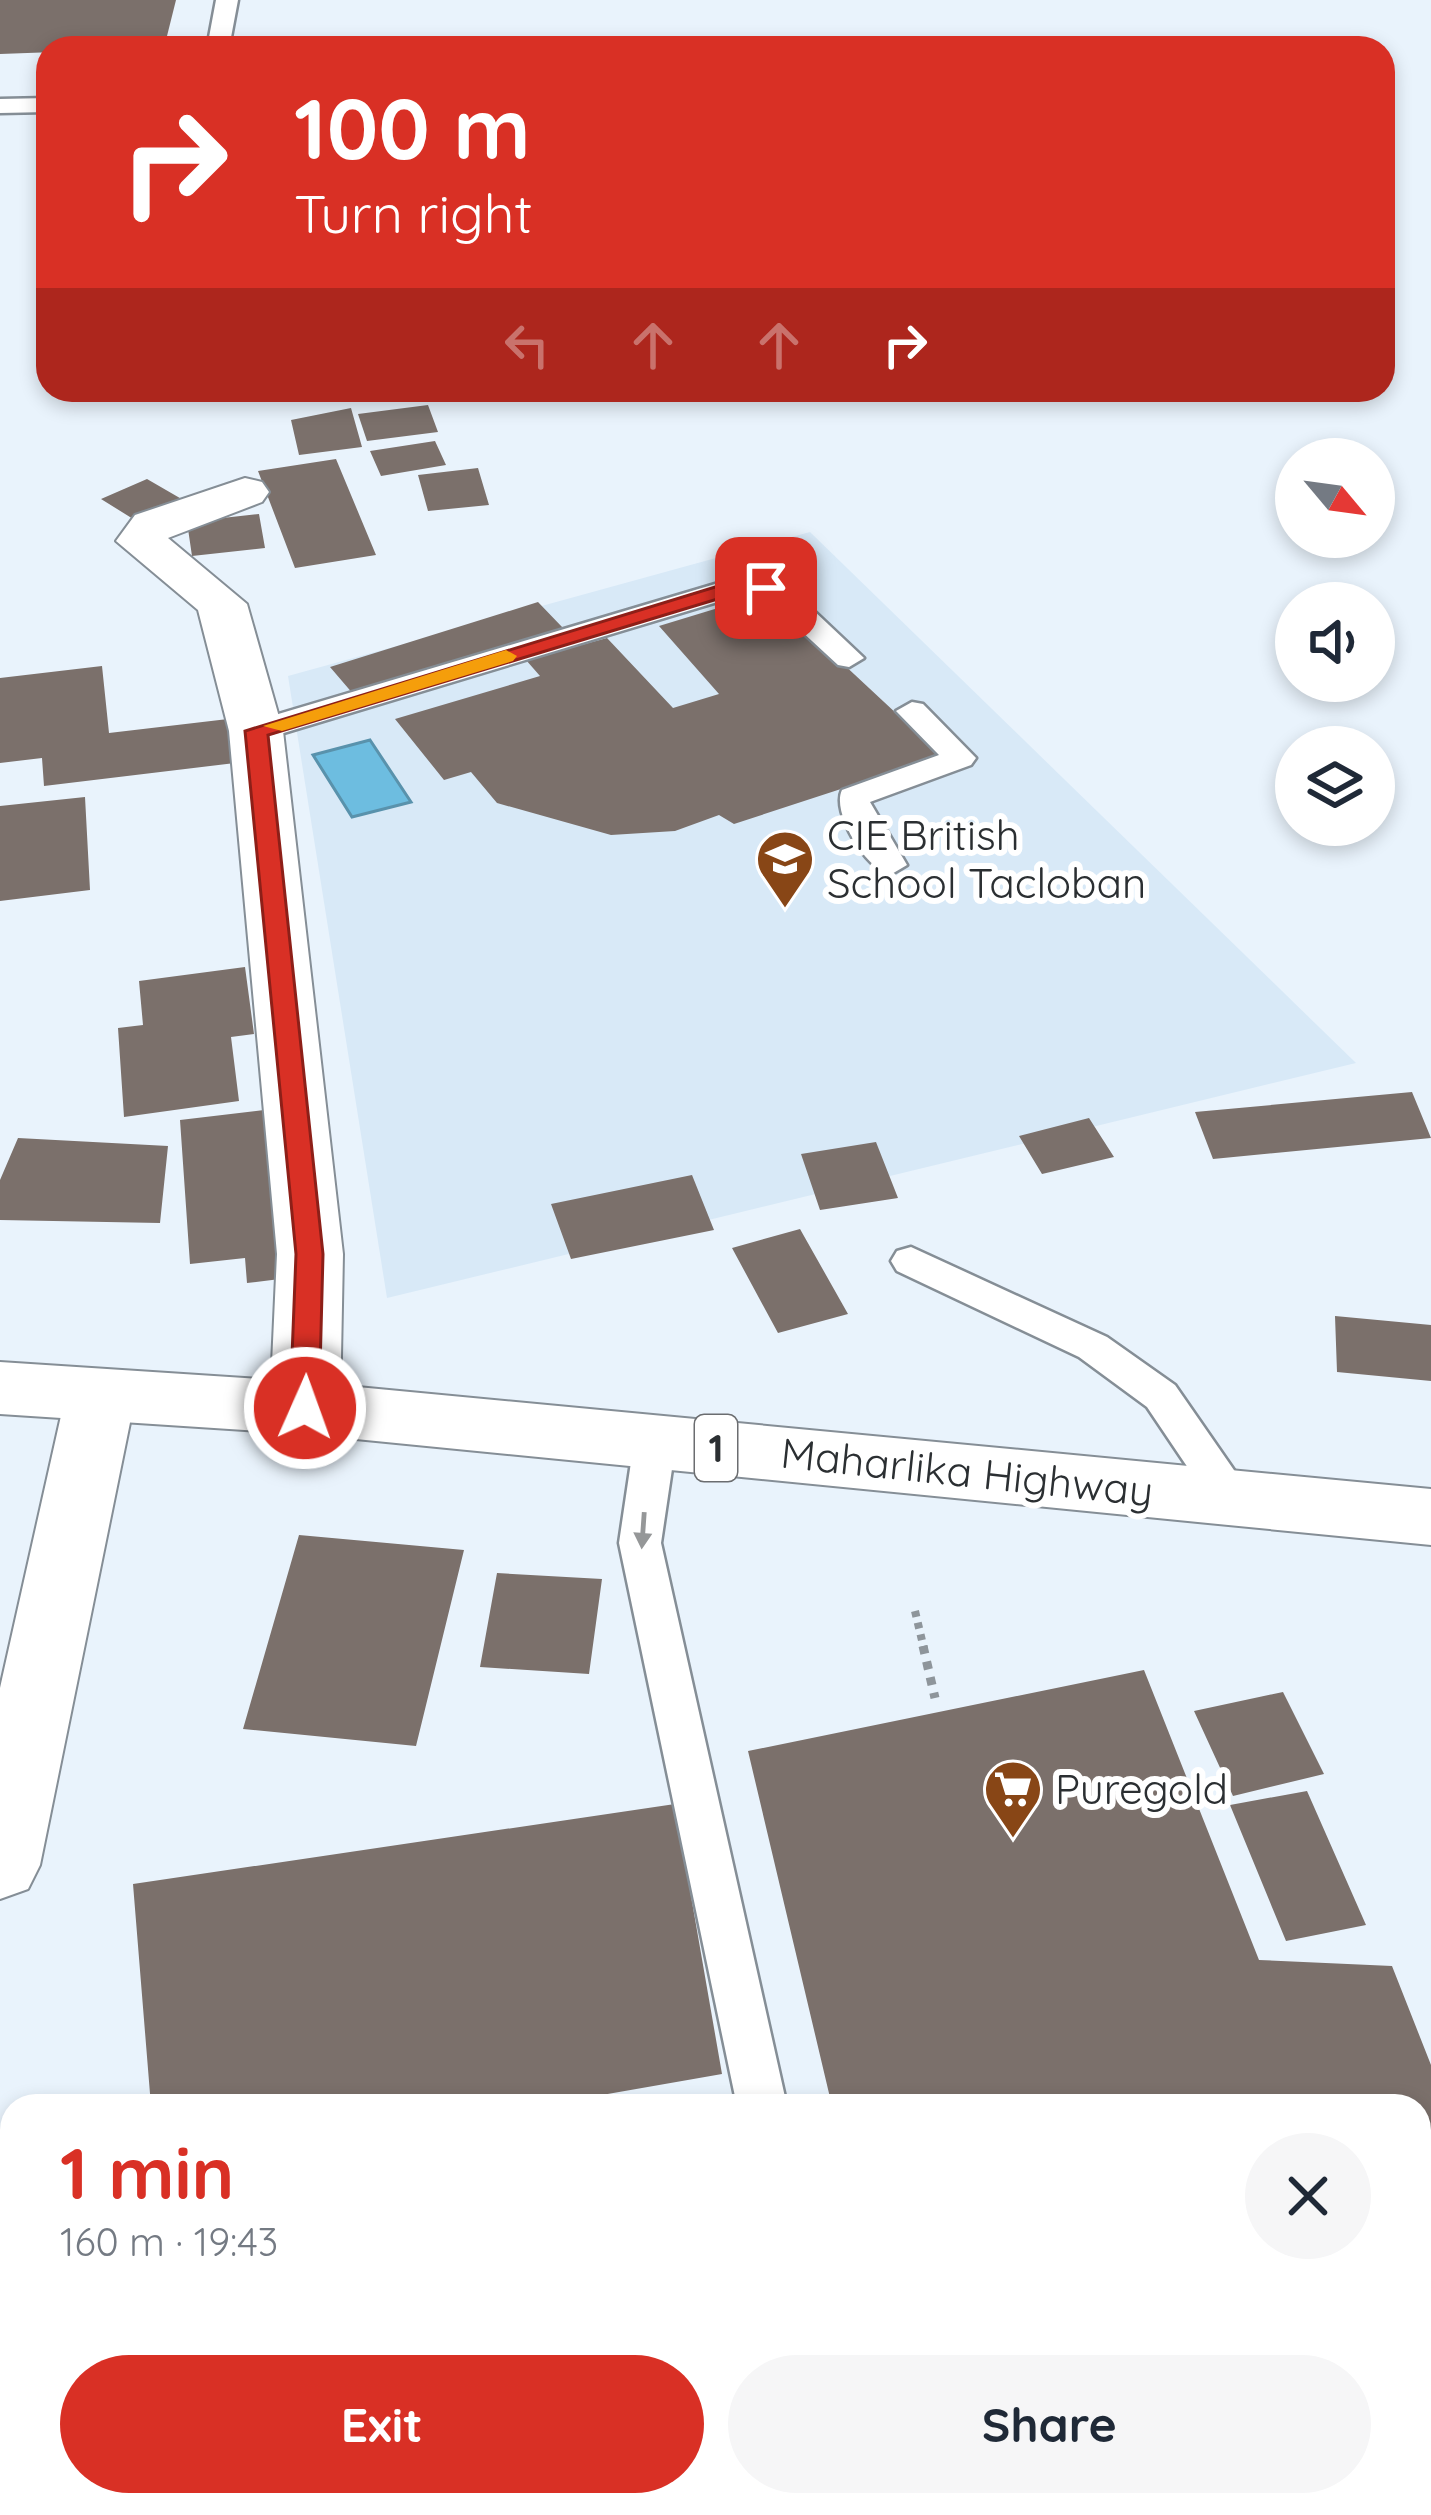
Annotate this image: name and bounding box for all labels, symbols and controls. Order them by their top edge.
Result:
text: 100 m [294,75,531,180]
icon: right [96,84,252,240]
text: Turn right [294,179,533,247]
icon: left [494,312,560,378]
icon: ahead [620,312,686,378]
icon: ahead [746,312,812,378]
icon: right [872,312,938,378]
north arrow [1275,438,1395,558]
map controls [1275,438,1395,846]
pin [715,537,817,639]
icon: arrive [733,555,799,621]
button: sound [1275,582,1395,702]
button: layers [1275,726,1395,846]
place label: CIE British School Tacloban [827,808,1146,909]
school or university icon: CIE British School Tacloban [754,828,816,910]
position arrow [242,1345,368,1471]
road number: 1 [695,1415,737,1481]
street label: Maharlika Highway [778,1426,1156,1517]
one-way arrow [633,1512,652,1549]
supermarket icon: Puregold [982,1758,1044,1840]
place label: Puregold [1055,1762,1228,1815]
text: 1 min [60,2127,234,2217]
button: close [1245,2133,1371,2259]
text: 160 m · 19:43 [60,2217,278,2266]
button: Exit [60,2355,704,2493]
button: Share [728,2355,1371,2493]

